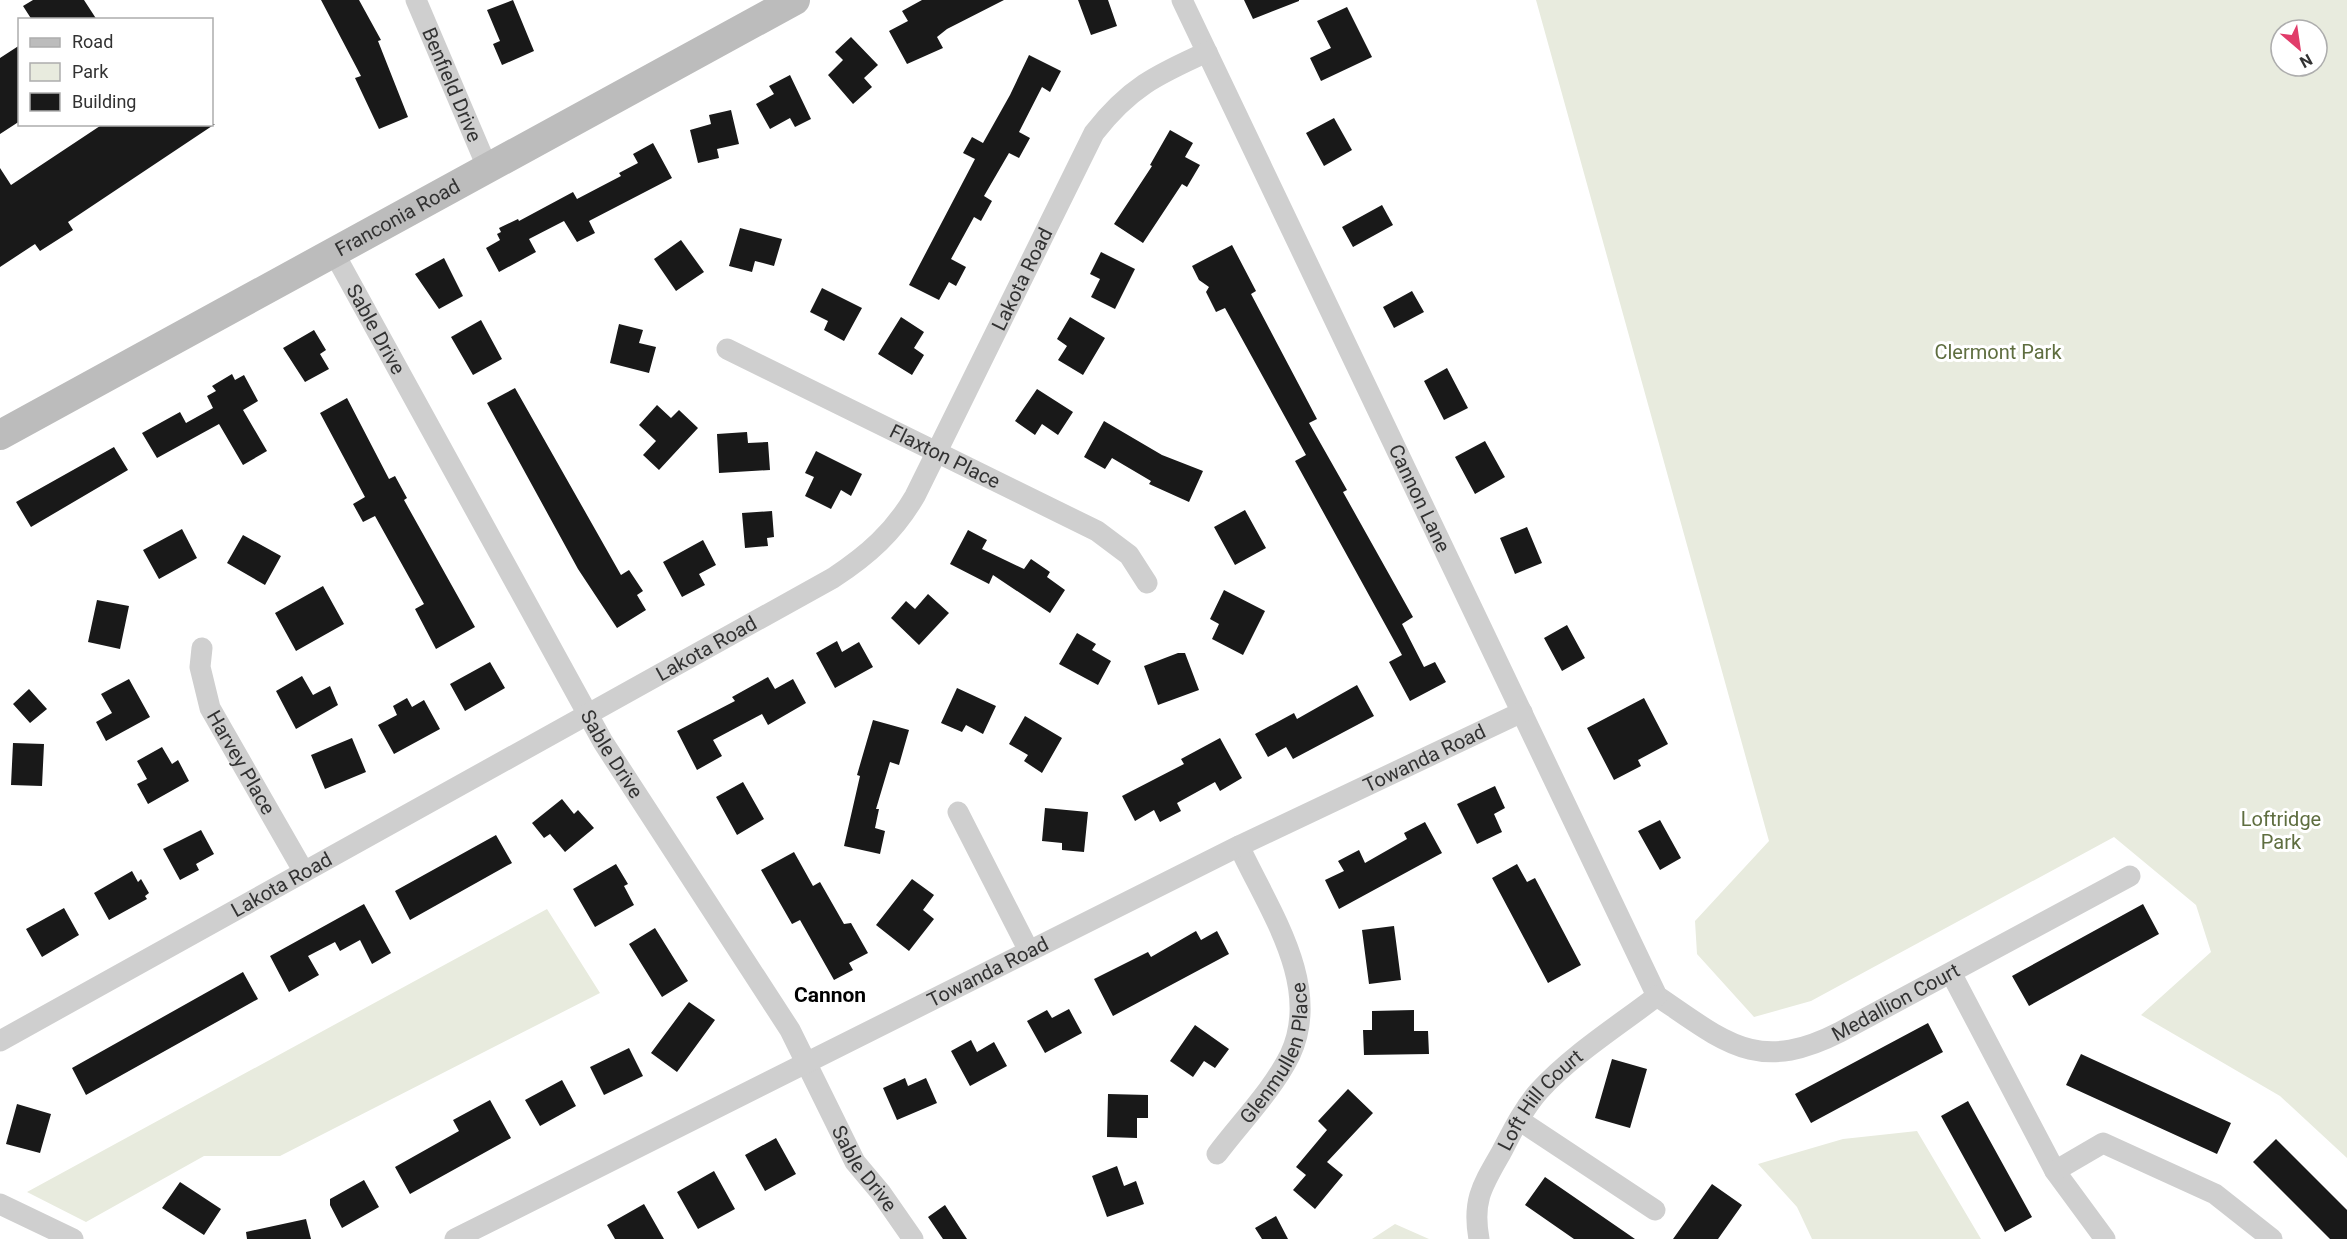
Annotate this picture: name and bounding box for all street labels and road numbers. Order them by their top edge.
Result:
street label: Benfield Drive [417,24,487,145]
street label: Franconia Road [331,174,464,261]
street label: Lakota Road [987,224,1057,334]
street label: Sable Drive [341,280,410,379]
street label: Flaxton Place [886,419,1004,494]
street label: Cannon Lane [1384,440,1456,556]
street label: Lakota Road [652,611,761,686]
street label: Harvey Place [202,706,280,819]
street label: Sable Drive [576,706,648,803]
street label: Towanda Road [1359,719,1489,797]
street label: Lakota Road [227,847,336,922]
street label: Towanda Road [923,932,1052,1012]
street label: Medallion Court [1828,958,1964,1046]
street label: Glenmullen Place [1234,981,1312,1128]
street label: Loft Hill Court [1492,1044,1587,1155]
street label: Sable Drive [827,1121,902,1216]

